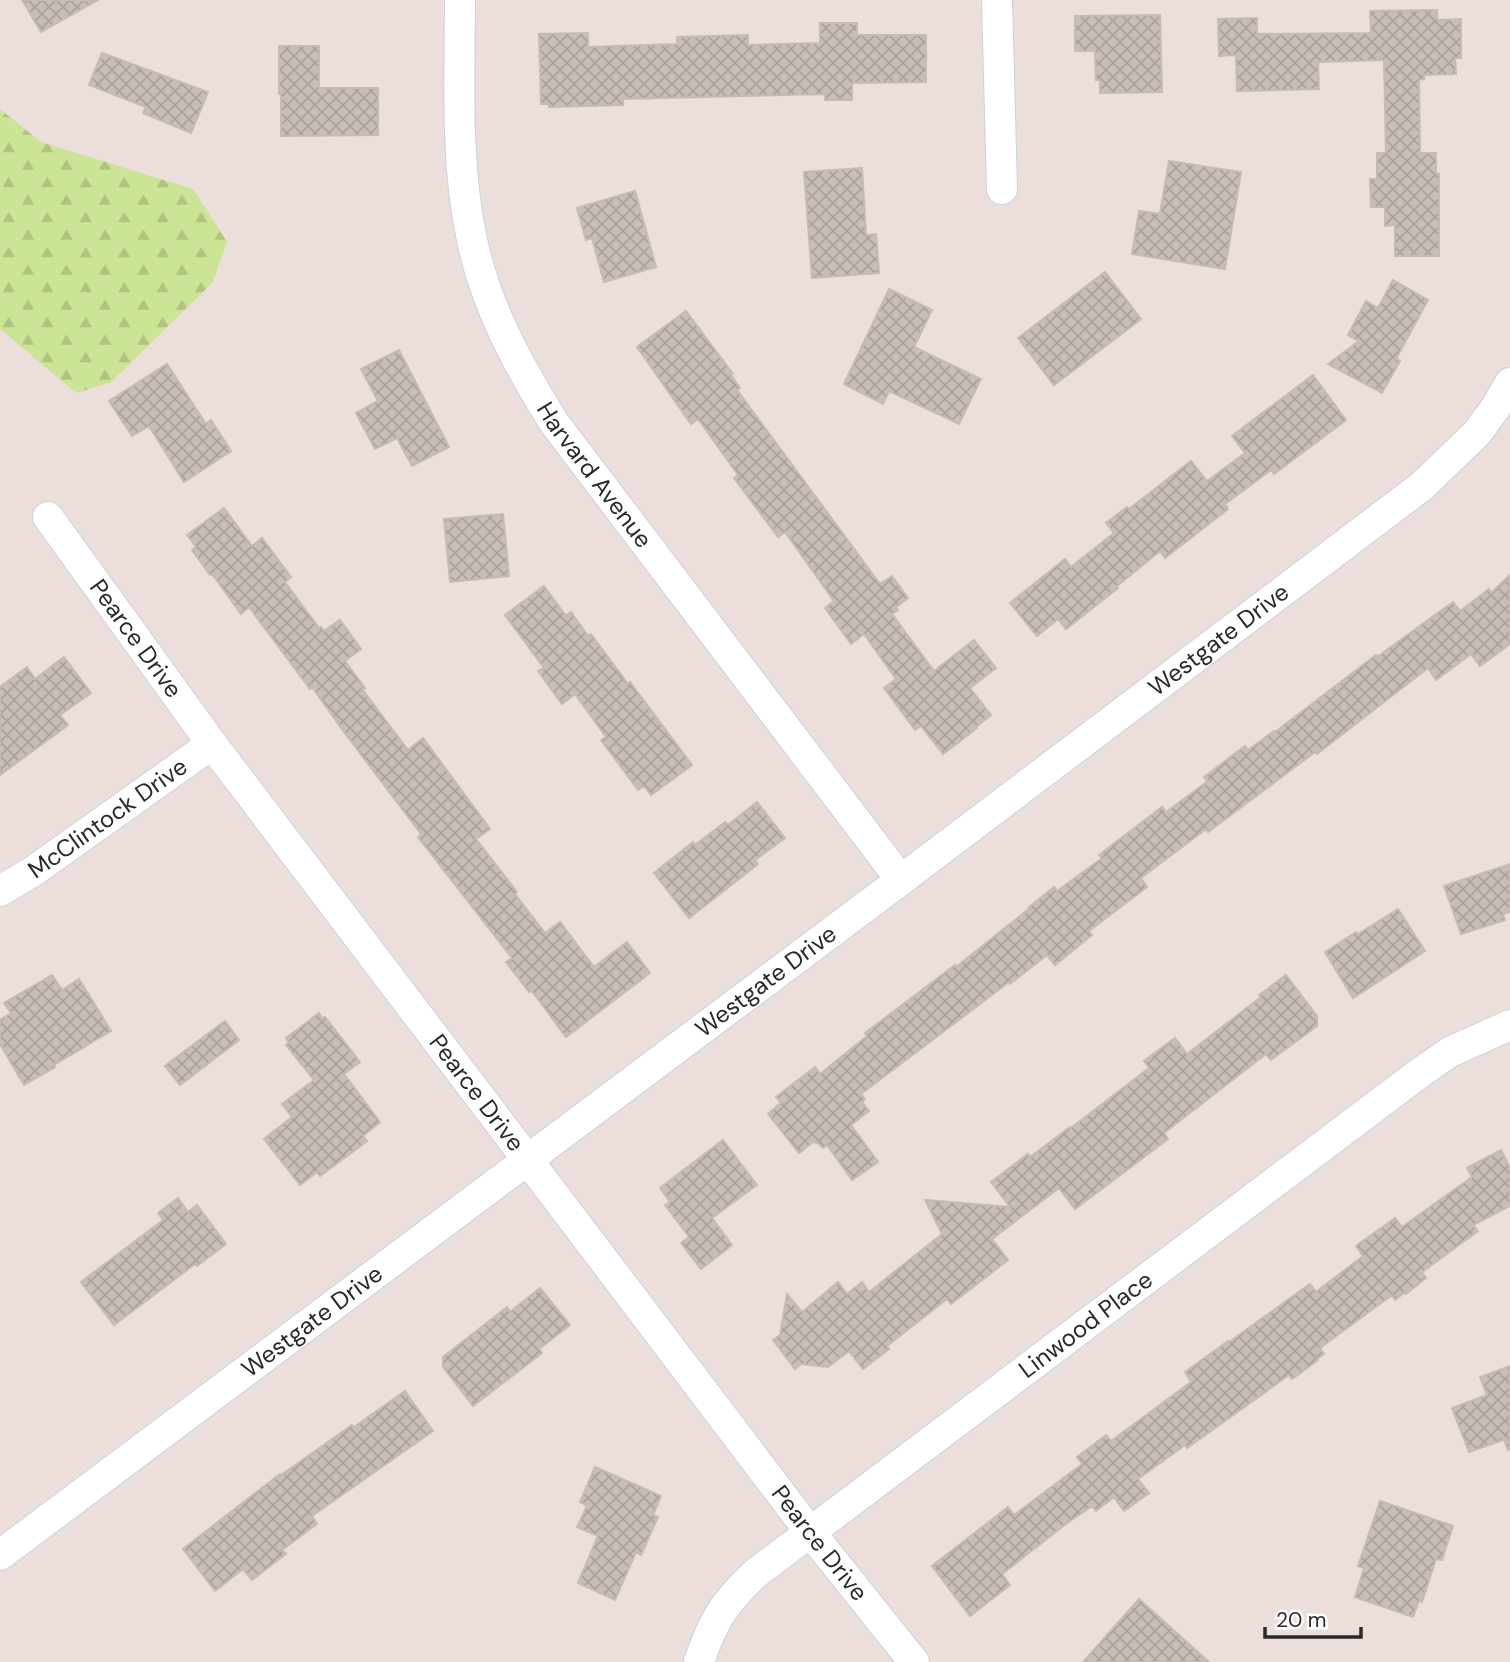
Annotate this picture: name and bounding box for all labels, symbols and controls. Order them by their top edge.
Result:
street label: Harvard Avenue [530,396,659,554]
street label: Pearce Drive [83,573,190,704]
street label: Westgate Drive [1142,576,1295,703]
street label: McClintock Drive [22,751,193,885]
street label: Westgate Drive [689,918,842,1044]
street label: Pearce Drive [423,1028,532,1157]
street label: Westgate Drive [235,1258,389,1384]
street label: Linwood Place [1012,1264,1159,1385]
street label: Pearce Drive [765,1479,875,1607]
scale bar [1265,1596,1361,1640]
text: 20 m [1276,1606,1327,1634]

